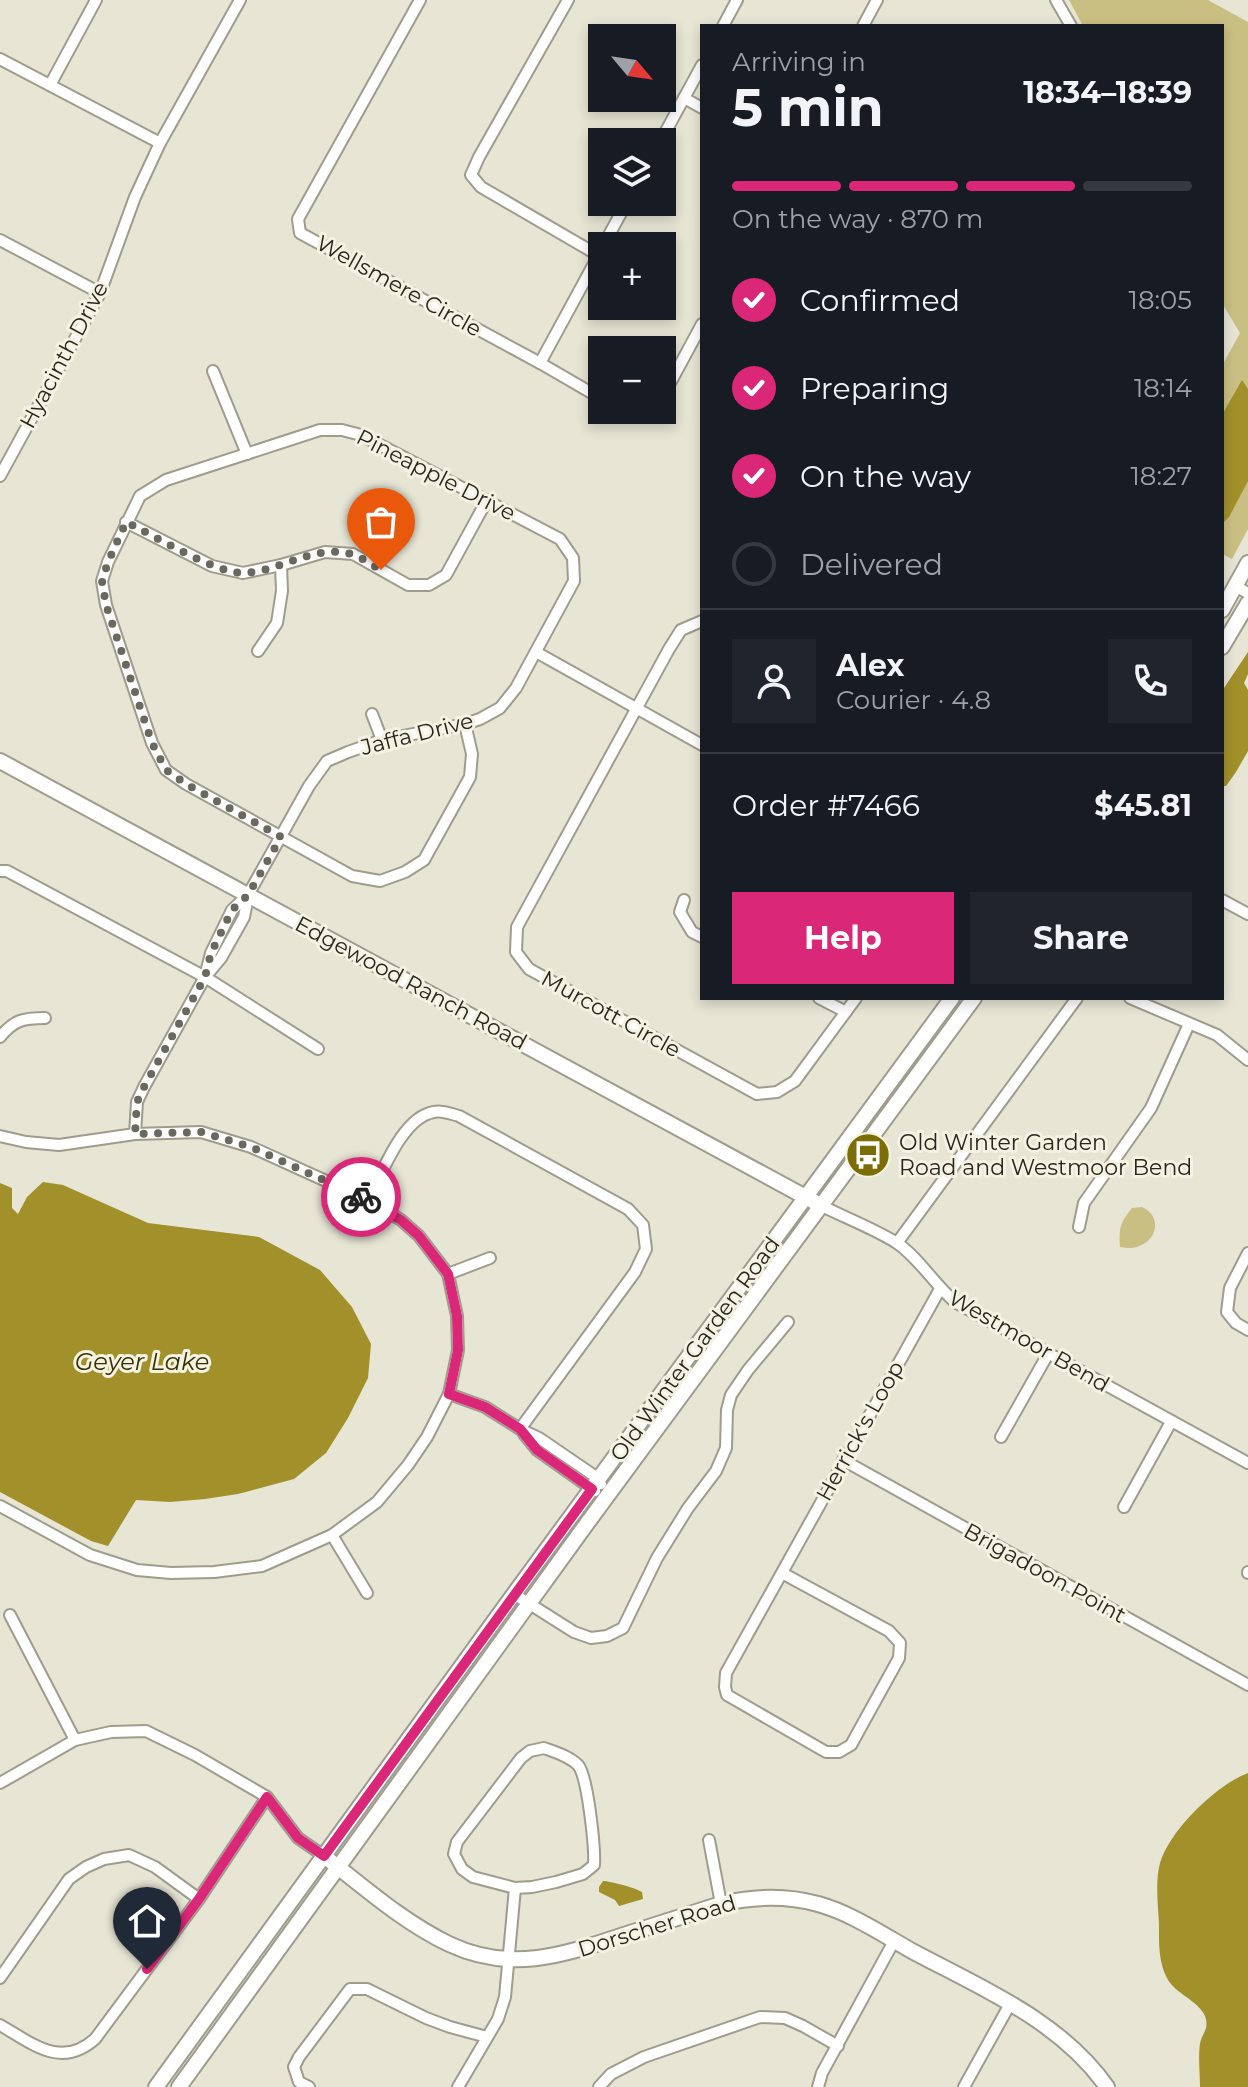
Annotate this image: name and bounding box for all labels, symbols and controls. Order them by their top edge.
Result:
north arrow [588,24,676,112]
map controls [588,24,676,424]
text: Arriving in [732,46,866,78]
text: 18:34–18:39 [1023,74,1192,111]
text: 5 min [732,76,884,139]
button: layers [588,128,676,216]
text: On the way · 870 m [732,203,983,235]
street label: Wellsmere Circle [312,229,486,343]
button: + [588,232,676,320]
street label: Hyacinth Drive [14,277,114,433]
icon: check [732,278,776,322]
text: Confirmed [800,282,960,319]
text: 18:05 [1129,284,1192,316]
button: − [588,336,676,424]
icon: check [732,366,776,410]
text: Preparing [800,370,949,407]
text: 18:14 [1134,372,1192,404]
street label: Pineapple Drive [352,423,520,527]
icon: check [732,454,776,498]
text: On the way [800,458,971,495]
text: 18:27 [1130,460,1192,492]
pin [347,488,415,570]
icon: bag [359,500,403,544]
text: Delivered [800,546,943,583]
button: person [732,639,816,723]
button: phone [1108,639,1192,723]
text: Alex [836,647,904,684]
text: Courier · 4.8 [836,684,991,716]
street label: Jaffa Drive [357,707,476,761]
text: Order #7466 [732,787,920,824]
text: $45.81 [1094,787,1192,824]
button: Help [732,892,954,984]
button: Share [970,892,1192,984]
street label: Edgewood Ranch Road [290,910,532,1056]
street label: Murcott Circle [537,965,685,1063]
place label: Old Winter Garden Road and Westmoor Bend [899,1129,1192,1181]
bus stop icon: Old Winter Garden Road and Westmoor Bend [844,1131,892,1179]
courier [321,1157,401,1237]
icon: bike [339,1175,383,1219]
street label: Old Winter Garden Road [604,1231,786,1467]
street label: Westmoor Bend [944,1284,1114,1398]
water label: Geyer Lake [75,1347,209,1376]
street label: Herrick's Loop [810,1356,910,1506]
street label: Brigadoon Point [959,1517,1131,1629]
pin [113,1887,181,1969]
street label: Dorscher Road [575,1889,739,1963]
icon: home [125,1899,169,1943]

